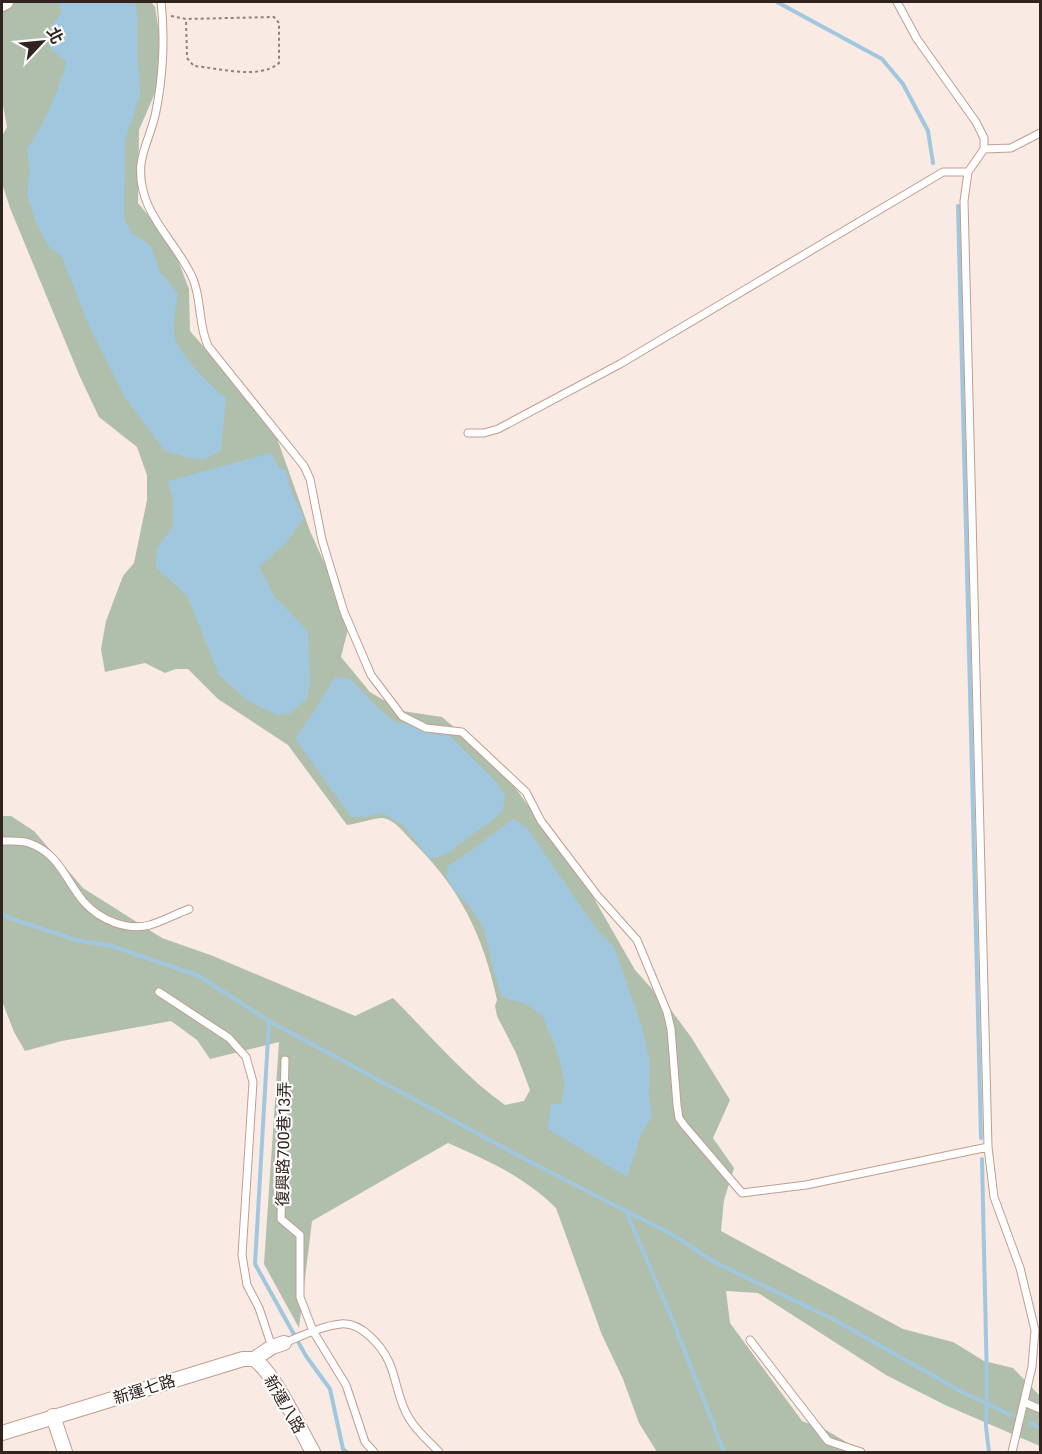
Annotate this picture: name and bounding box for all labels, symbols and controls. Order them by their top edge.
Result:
north arrow [12,12,72,72]
text: 北 [43,24,67,47]
street label: 復興路700巷13弄 [273,1081,294,1207]
street label: 新運七路 [111,1371,178,1408]
street label: 新運八路 [260,1372,309,1437]

